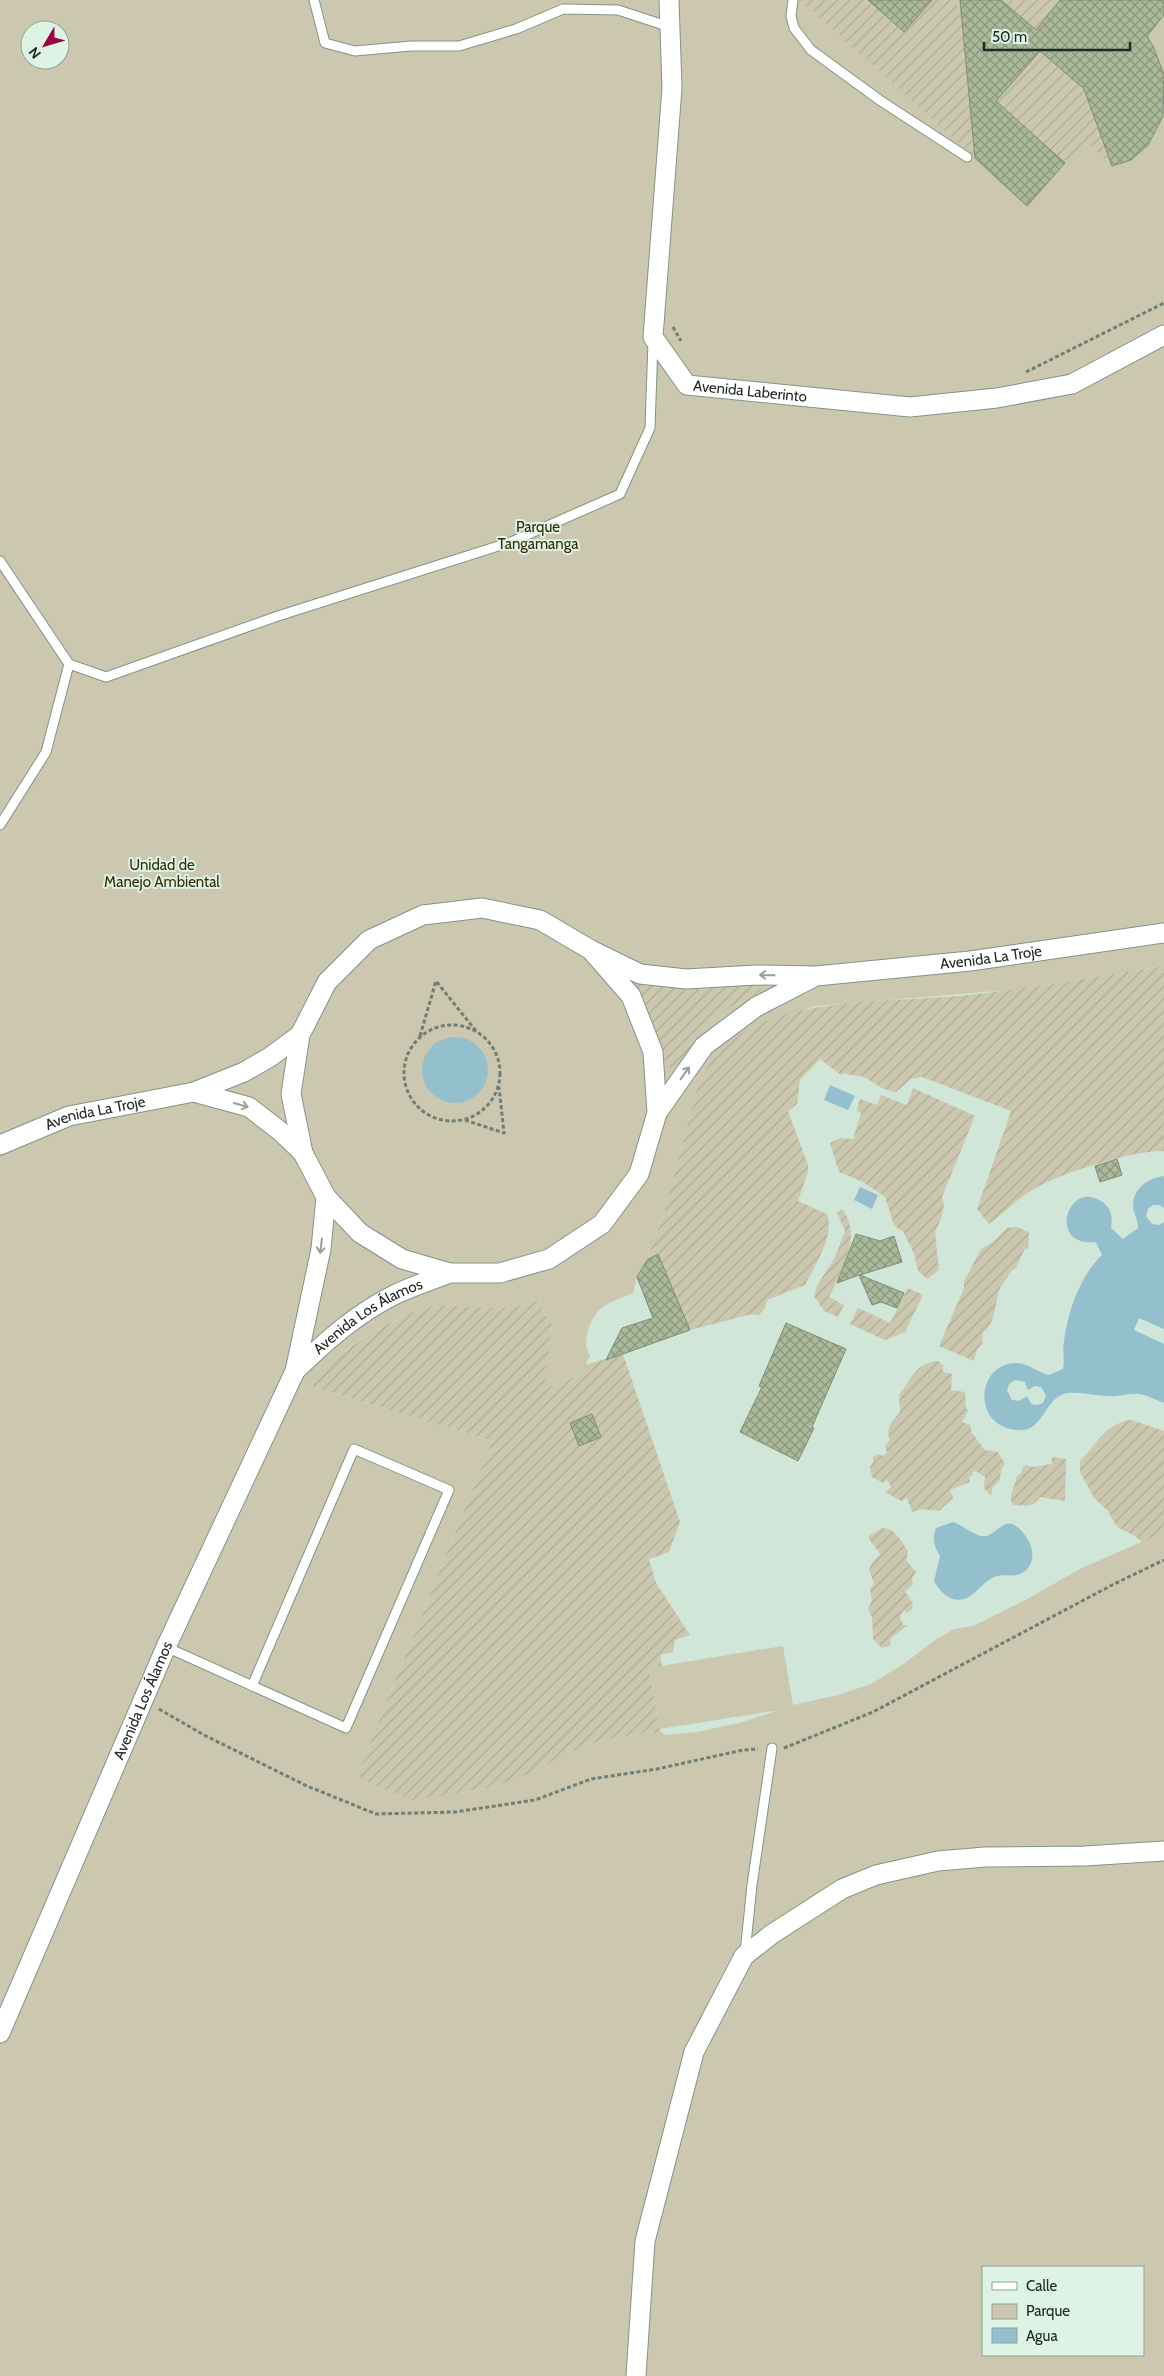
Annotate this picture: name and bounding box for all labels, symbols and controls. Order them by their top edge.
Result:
north arrow [20,20,70,70]
scale bar [984,20,1130,52]
text: 50 m [992,28,1027,46]
text: N [25,44,45,62]
street label: Avenida Laberinto [692,377,808,406]
park label: Parque Tangamanga [498,518,579,553]
park label: Unidad de Manejo Ambiental [104,856,220,891]
street label: Avenida La Troje [939,942,1043,973]
one-way arrow [759,970,776,980]
one-way arrow [680,1066,690,1080]
street label: Avenida La Troje [42,1092,147,1134]
one-way arrow [232,1100,248,1110]
one-way arrow [316,1237,326,1253]
street label: Avenida Los Álamos [310,1275,425,1358]
street label: Avenida Los Álamos [110,1638,176,1762]
legend [982,2266,1144,2356]
text: Calle [1026,2277,1057,2295]
text: Parque [1026,2302,1070,2320]
text: Agua [1026,2327,1058,2345]

